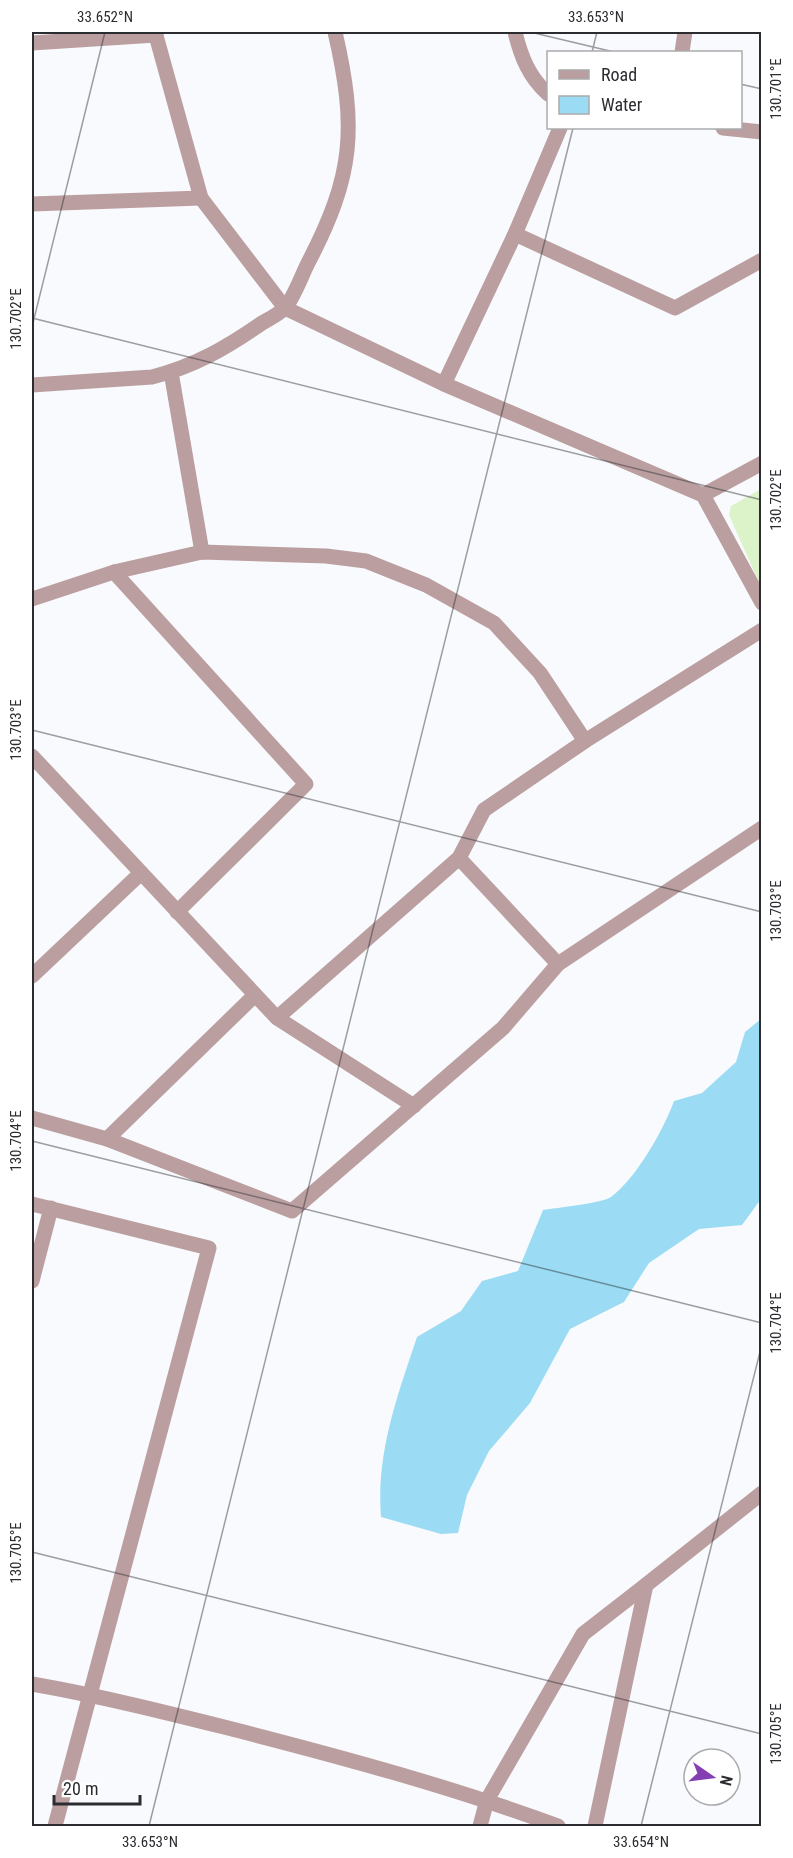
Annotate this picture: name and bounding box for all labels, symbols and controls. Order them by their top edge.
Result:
text: 33.652°N [77,8,133,26]
text: 33.653°N [568,8,624,26]
legend [547,51,742,129]
text: 130.701°E [767,58,785,120]
text: Road [601,64,637,85]
text: Water [601,94,643,115]
text: 130.702°E [7,288,25,350]
text: 130.702°E [767,469,785,531]
text: 130.703°E [7,699,25,761]
text: 130.703°E [767,880,785,942]
text: 130.704°E [7,1110,25,1172]
text: 130.704°E [767,1292,785,1354]
text: 130.705°E [7,1522,25,1584]
text: 130.705°E [767,1703,785,1765]
north arrow [682,1747,742,1807]
scale bar [54,1768,140,1806]
text: N [716,1773,736,1788]
text: 20 m [63,1778,98,1799]
text: 33.653°N [122,1833,178,1851]
text: 33.654°N [613,1833,669,1851]

